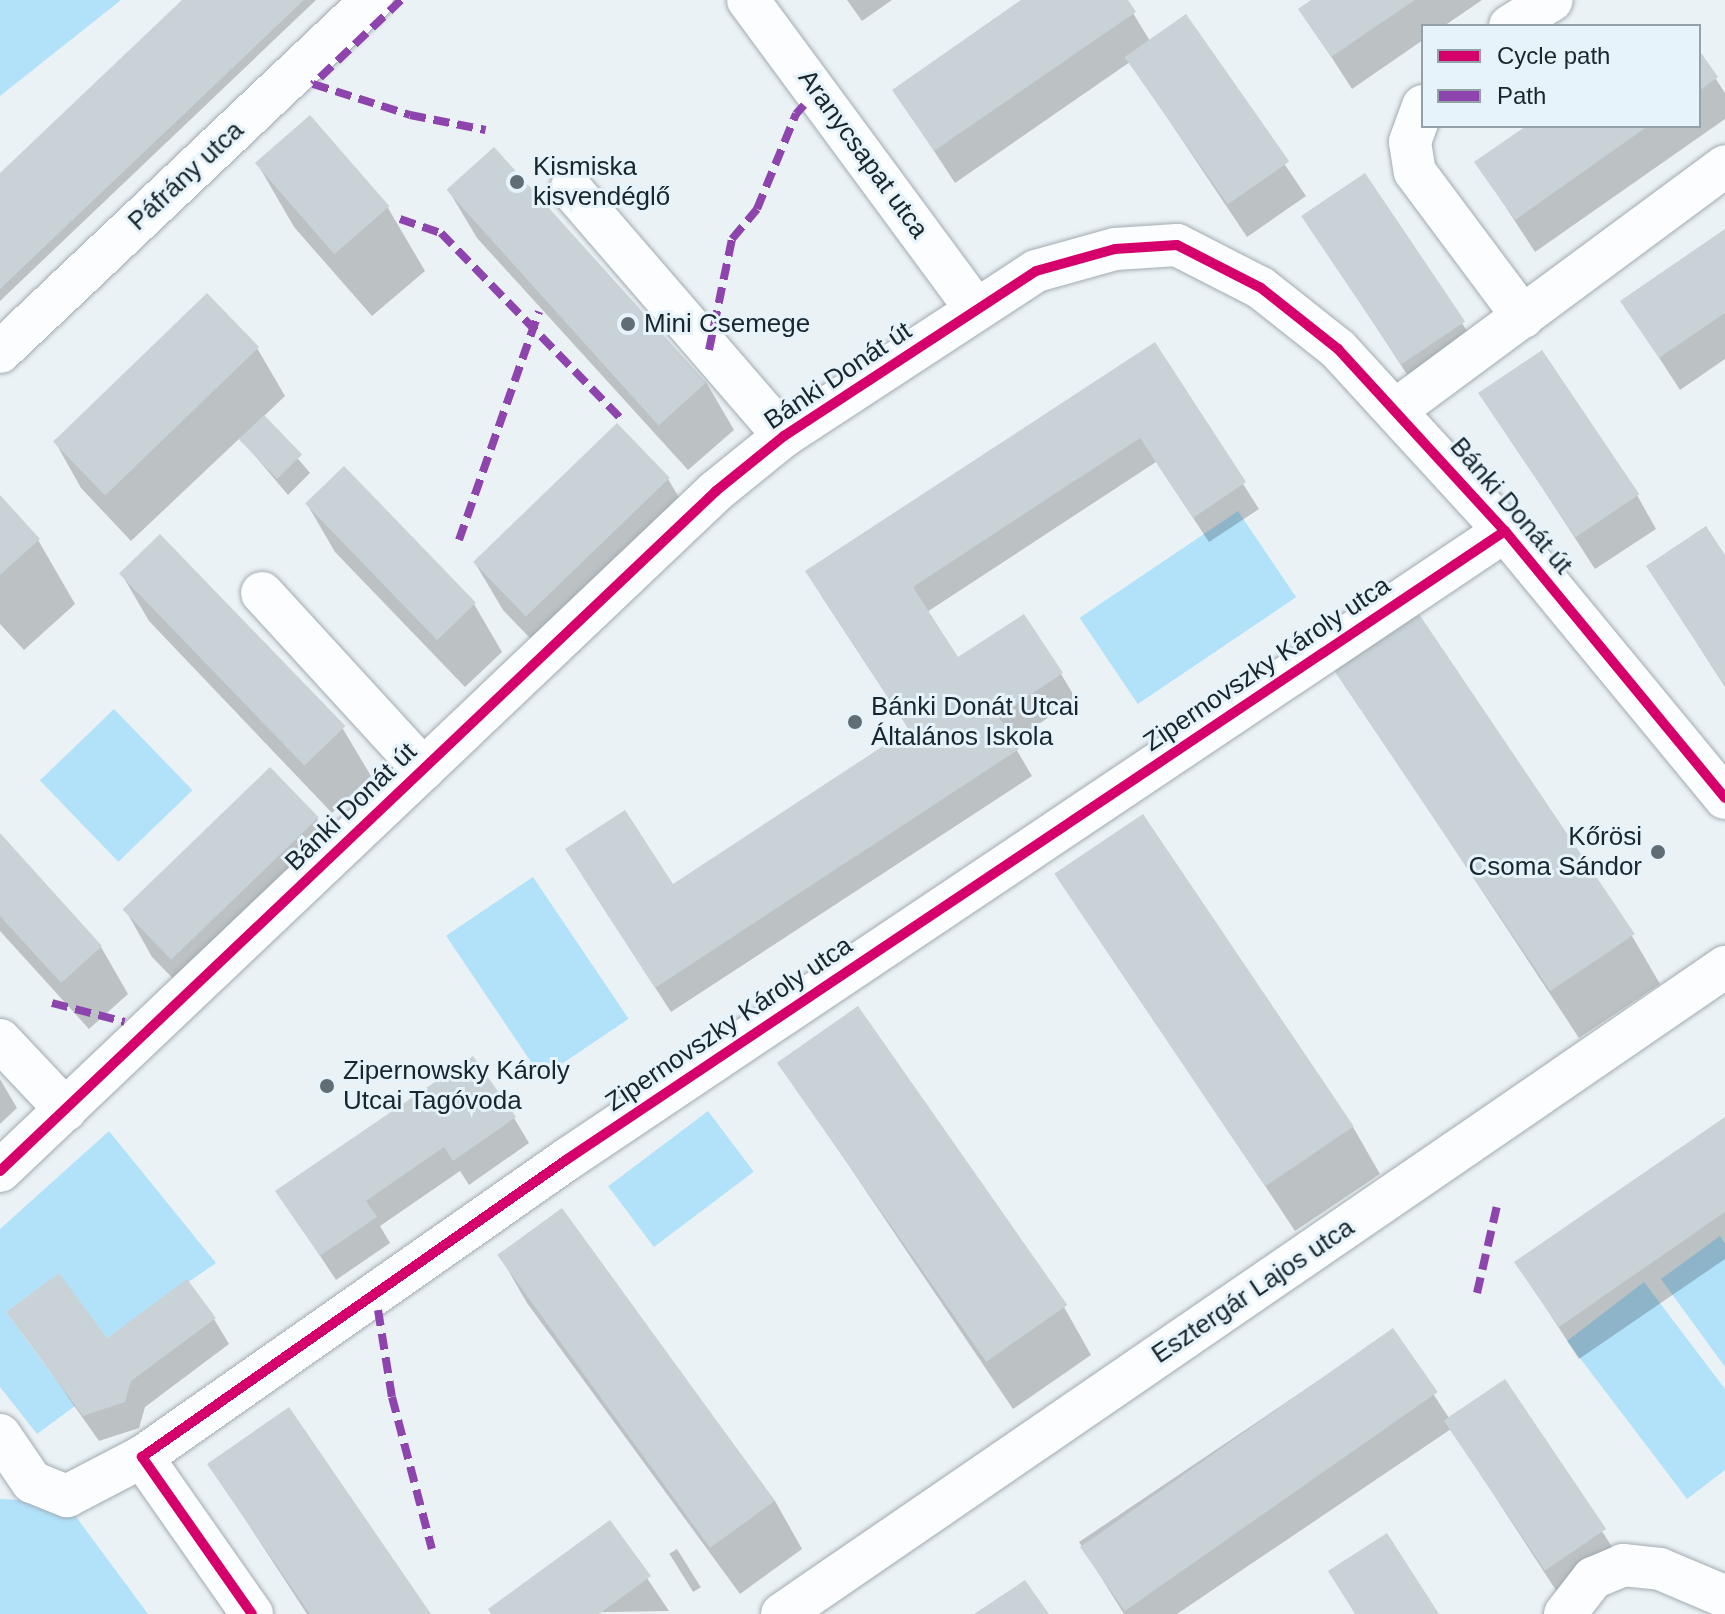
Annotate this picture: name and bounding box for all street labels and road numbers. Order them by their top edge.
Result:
street label: Aranycsapat utca [791,64,935,244]
street label: Páfrány utca [122,115,250,237]
street label: Bánki Donát út [759,315,917,437]
street label: Bánki Donát út [1443,431,1579,581]
street label: Zipernovszky Károly utca [1138,570,1396,758]
street label: Bánki Donát út [279,737,423,877]
street label: Zipernovszky Károly utca [600,930,858,1118]
street label: Esztergár Lajos utca [1146,1212,1360,1370]

